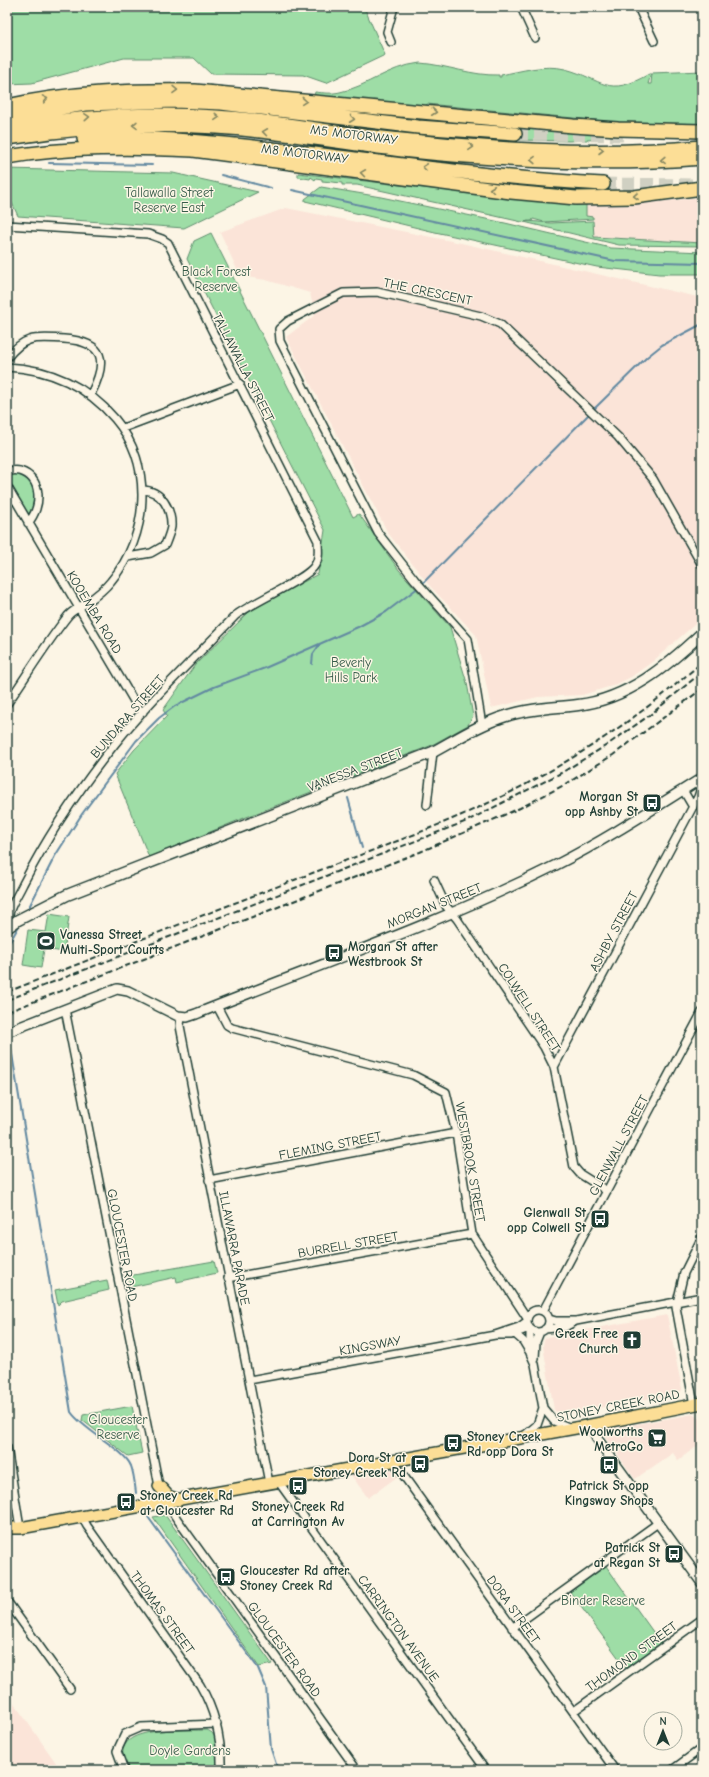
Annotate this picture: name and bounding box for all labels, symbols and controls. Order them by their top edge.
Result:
one-way arrow [172,86,178,95]
one-way arrow [42,95,48,104]
one-way arrow [301,96,307,105]
one-way arrow [431,108,437,117]
one-way arrow [84,112,90,121]
one-way arrow [214,112,220,121]
one-way arrow [349,114,355,123]
one-way arrow [132,121,138,129]
street label: M5 MOTORWAY [309,122,399,147]
one-way arrow [262,128,268,137]
street label: M8 MOTORWAY [260,141,350,166]
one-way arrow [468,142,474,151]
one-way arrow [598,146,604,154]
one-way arrow [530,156,536,164]
one-way arrow [660,156,666,164]
one-way arrow [422,163,428,172]
one-way arrow [360,169,366,178]
park label: Tallawalla Street Reserve East [125,185,214,215]
one-way arrow [489,185,495,194]
one-way arrow [632,192,639,201]
park label: Black Forest Reserve [182,264,252,294]
street label: THE CRESCENT [382,275,474,308]
street label: TALLAWALLA STREET [210,310,278,424]
street label: KOOEMBA ROAD [64,568,125,656]
park label: Beverly Hills Park [325,655,378,685]
street label: BUNDARA STREET [87,672,168,761]
street label: VANESSA STREET [306,744,405,794]
place label: Morgan St opp Ashby St [565,789,639,819]
bus stop icon: Morgan St opp Ashby St [641,792,663,814]
street label: MORGAN STREET [385,880,484,931]
street label: ASHBY STREET [586,888,641,974]
place label: Vanessa Street Multi-Sport Courts [60,927,165,957]
sports icon: Vanessa Street Multi-Sport Courts [35,930,57,952]
place label: Morgan St after Westbrook St [348,939,439,969]
bus stop icon: Morgan St after Westbrook St [323,942,345,964]
street label: COLWELL STREET [495,960,564,1055]
street label: GLENWALL STREET [586,1092,651,1198]
street label: WESTBROOK STREET [453,1101,488,1223]
street label: FLEMING STREET [278,1128,383,1163]
street label: GLOUCESTER ROAD [104,1188,141,1303]
street label: ILLAWARRA PARADE [216,1190,253,1307]
place label: Glenwall St opp Colwell St [507,1205,587,1235]
bus stop icon: Glenwall St opp Colwell St [589,1208,611,1230]
street label: BURRELL STREET [297,1228,400,1261]
place label: Greek Free Church [555,1326,619,1356]
church icon: Greek Free Church [621,1329,643,1351]
street label: KINGSWAY [338,1333,402,1358]
street label: STONEY CREEK ROAD [555,1386,681,1425]
park label: Gloucester Reserve [89,1412,148,1442]
place label: Woolworths MetroGo [579,1424,643,1454]
supermarket icon: Woolworths MetroGo [646,1427,668,1449]
place label: Stoney Creek Rd opp Dora St [467,1429,554,1459]
bus stop icon: Stoney Creek Rd opp Dora St [442,1432,464,1454]
place label: Dora St at Stoney Creek Rd [313,1450,407,1480]
bus stop icon: Dora St at Stoney Creek Rd [409,1453,431,1475]
bus stop icon: Patrick St opp Kingsway Shops [598,1454,620,1476]
bus stop icon: Stoney Creek Rd at Carrington Av [287,1475,309,1497]
place label: Patrick St opp Kingsway Shops [565,1478,654,1508]
place label: Stoney Creek Rd at Gloucester Rd [140,1488,234,1518]
bus stop icon: Stoney Creek Rd at Gloucester Rd [115,1491,137,1513]
place label: Stoney Creek Rd at Carrington Av [252,1499,345,1529]
place label: Patrick St at Regan St [594,1540,661,1570]
bus stop icon: Patrick St at Regan St [663,1543,685,1565]
place label: Gloucester Rd after Stoney Creek Rd [240,1563,350,1593]
bus stop icon: Gloucester Rd after Stoney Creek Rd [215,1566,237,1588]
street label: THOMAS STREET [128,1568,198,1657]
street label: CARRINGTON AVENUE [355,1572,443,1685]
street label: DORA STREET [484,1572,543,1646]
park label: Binder Reserve [561,1593,645,1608]
street label: GLOUCESTER ROAD [245,1599,324,1700]
street label: THOMOND STREET [583,1618,680,1694]
north arrow [643,1711,683,1751]
text: N [659,1715,667,1728]
park label: Doyle Gardens [149,1743,231,1758]

